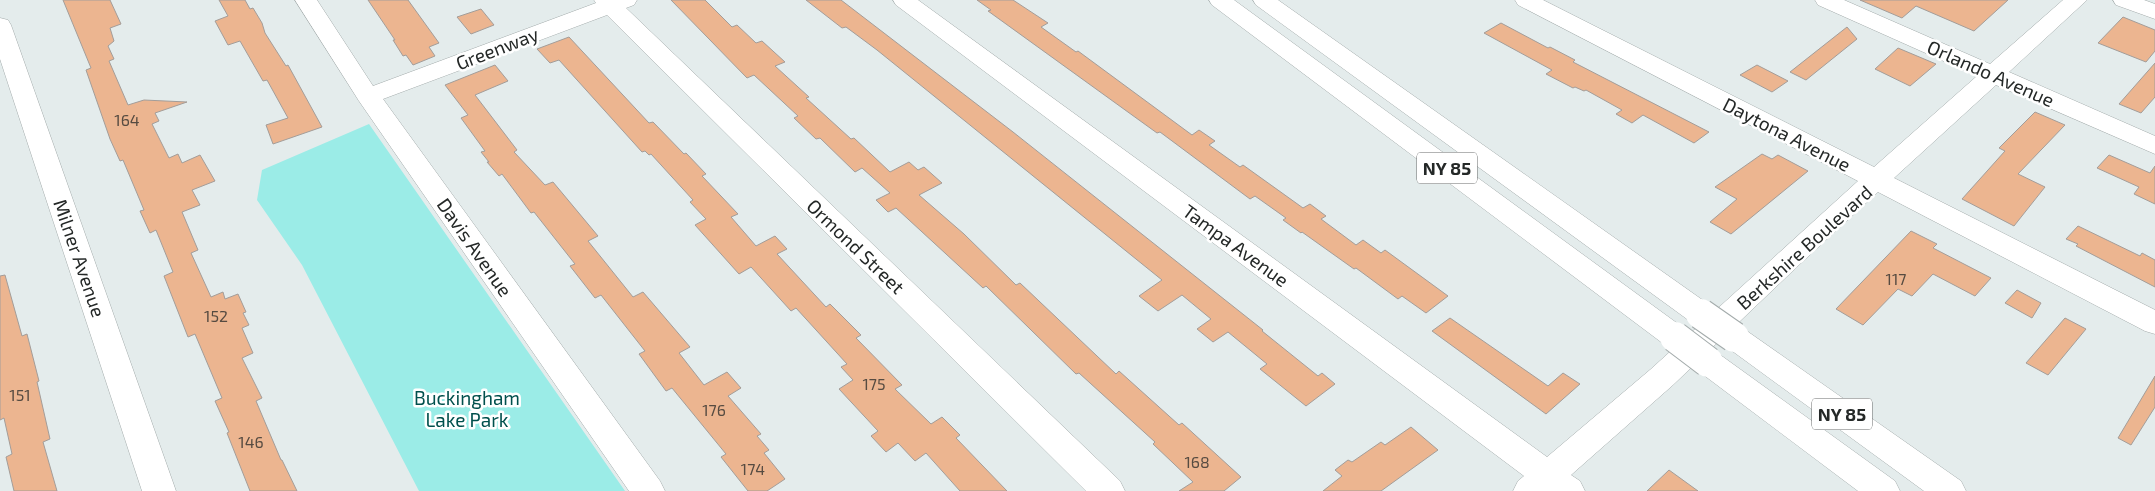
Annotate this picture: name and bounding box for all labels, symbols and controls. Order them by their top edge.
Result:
street label: Greenway [452,22,542,74]
street label: Orlando Avenue [1924,35,2058,111]
street label: Daytona Avenue [1719,92,1855,176]
house number: 164 [114,110,140,129]
road number: NY 85 [1417,152,1477,184]
street label: Berkshire Boulevard [1732,180,1876,314]
street label: Davis Avenue [433,193,517,301]
street label: Ormond Street [802,194,910,298]
street label: Milner Avenue [49,196,111,320]
street label: Tampa Avenue [1179,199,1293,291]
house number: 117 [1886,269,1906,288]
house number: 152 [204,306,228,325]
house number: 175 [862,374,886,393]
house number: 151 [9,385,31,404]
park label: Buckingham Lake Park [414,386,520,431]
road number: NY 85 [1812,398,1872,429]
house number: 176 [702,400,726,419]
house number: 146 [238,432,264,451]
house number: 168 [1184,452,1210,471]
house number: 174 [741,459,765,478]

